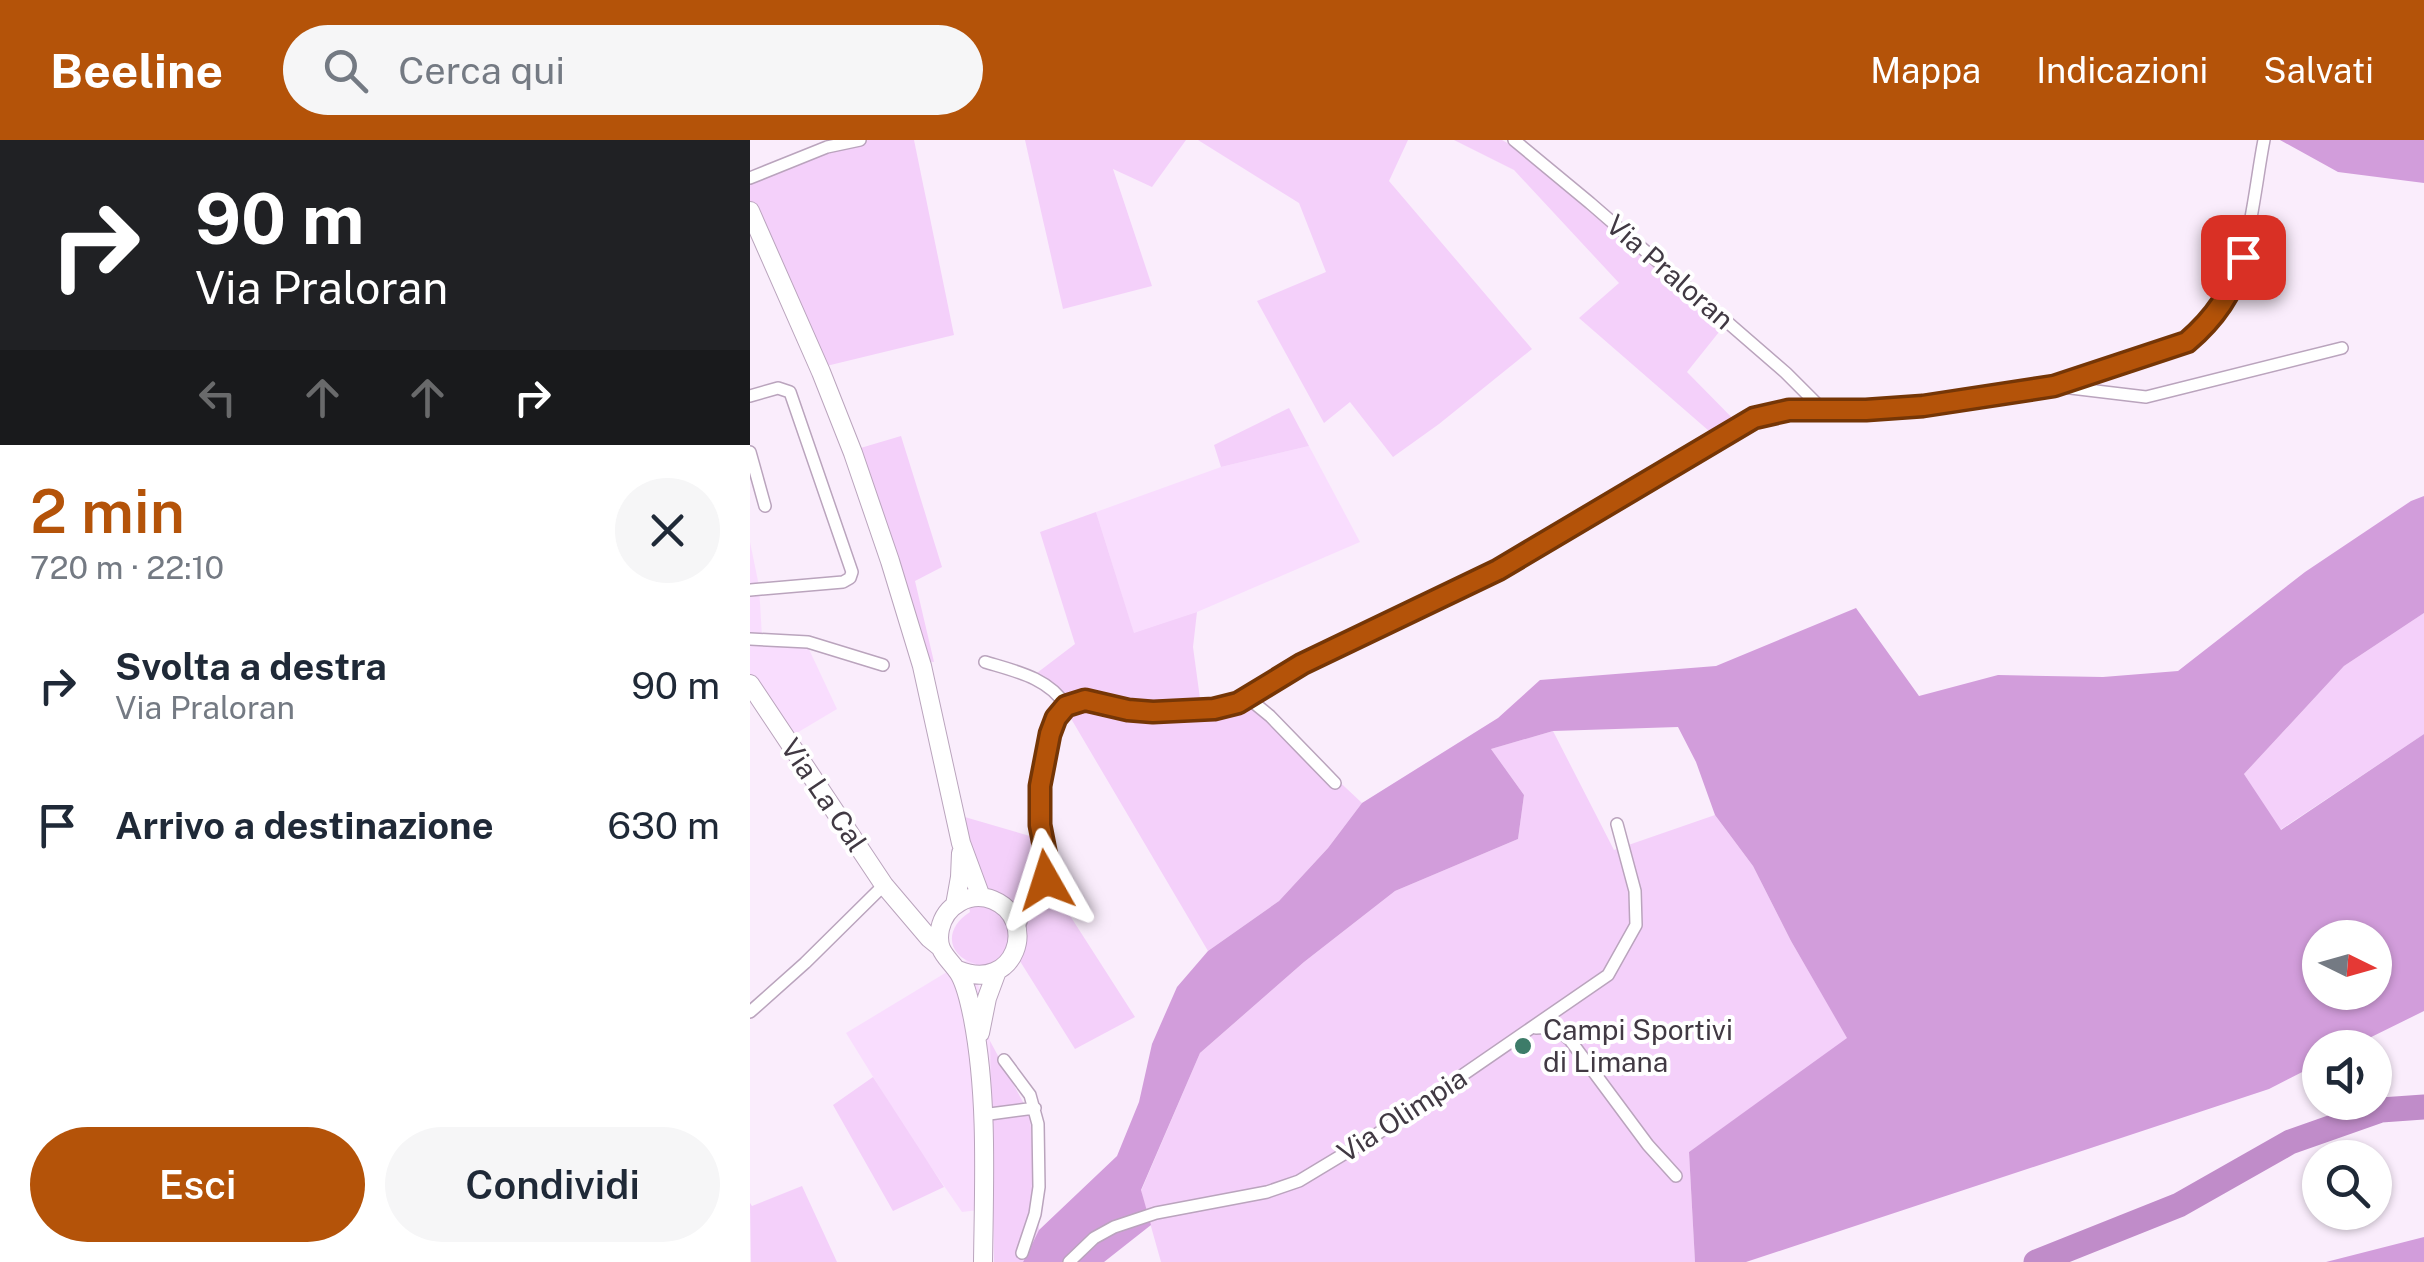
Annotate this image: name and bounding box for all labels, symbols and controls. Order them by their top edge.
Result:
search box [283,25,983,115]
text: Beeline [50,42,223,99]
icon: search [318,43,373,98]
text: Cerca qui [398,48,565,93]
text: Mappa [1870,50,1981,91]
text: Indicazioni [2036,50,2208,91]
text: Salvati [2263,50,2374,91]
text: 90 m [195,177,365,260]
icon: right [30,180,160,310]
street label: Via Praloran [1600,208,1741,336]
pin [2201,215,2286,300]
icon: arrive [2216,230,2271,285]
text: Via Praloran [195,261,448,314]
icon: left [190,370,245,425]
icon: ahead [295,370,350,425]
icon: ahead [400,370,455,425]
icon: right [505,370,560,425]
text: 2 min [30,476,185,547]
button: close [615,478,720,583]
text: 720 m · 22:10 [30,549,224,586]
text: Svolta a destra [115,644,387,689]
icon: right [30,658,85,713]
text: 90 m [631,663,720,708]
text: Via Praloran [115,689,295,726]
street label: Via La Cal [775,732,874,857]
icon: arrive [30,798,85,853]
text: Arrivo a destinazione [115,803,494,848]
text: 630 m [608,803,720,848]
position arrow [994,828,1098,932]
north arrow [2302,920,2392,1010]
map controls [2302,920,2392,1230]
place label: Campi Sportivi di Limana [1543,1013,1733,1078]
button: sound [2302,1030,2392,1120]
marker: Campi Sportivi di Limana [1512,1035,1534,1057]
street label: Via Olimpia [1331,1061,1472,1169]
button: Esci [30,1127,365,1242]
button: Condividi [385,1127,720,1242]
button: search [2302,1140,2392,1230]

